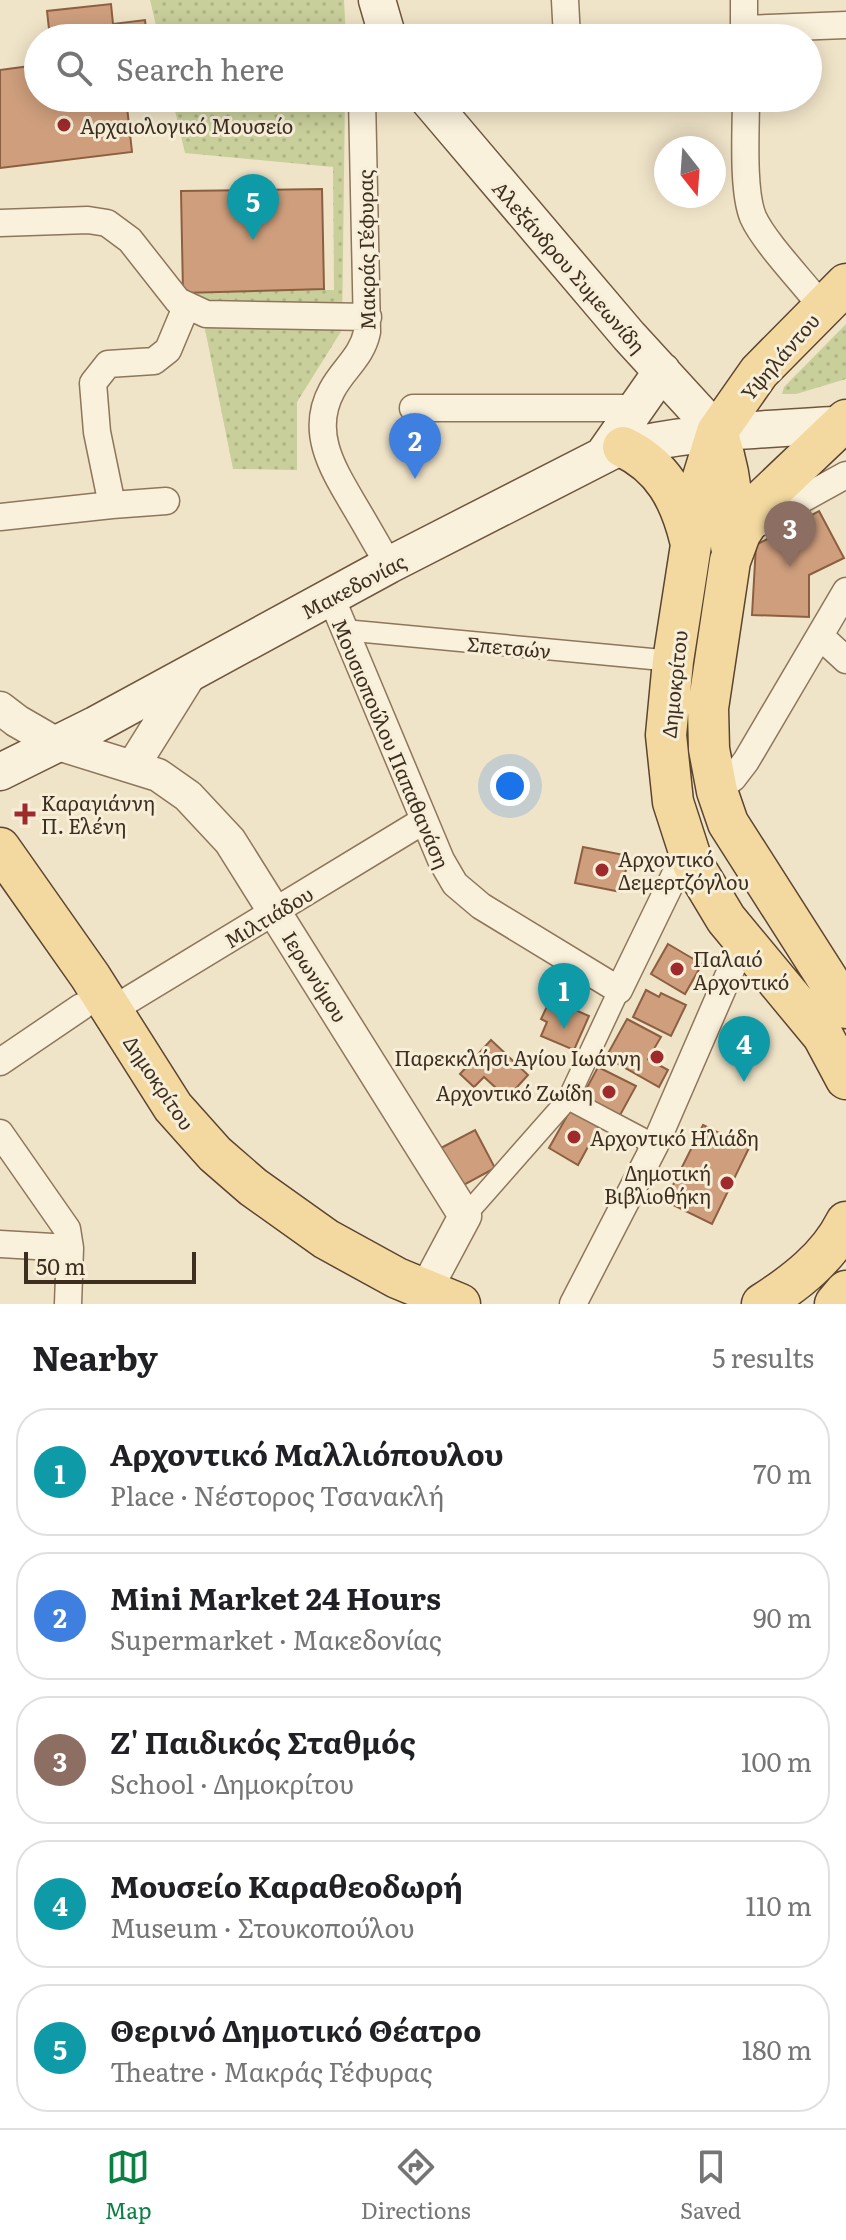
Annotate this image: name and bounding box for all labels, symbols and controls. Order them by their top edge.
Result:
search box [24,24,822,112]
icon: search [52,46,96,90]
text: Search here [116,46,284,90]
place label: Αρχαιολογικό Μουσείο [80,110,293,140]
marker: Αρχαιολογικό Μουσείο [55,116,73,134]
north arrow [654,136,726,208]
street label: Μακράς Γέφυρας [349,169,381,331]
street label: Αλεξάνδρου Συμεωνίδη [487,173,653,359]
pin: 5 [227,174,279,240]
street label: Υψηλάντου [733,306,825,406]
pin: 2 [389,413,441,479]
pin: 3 [764,501,816,567]
street label: Μακεδονίας [295,545,411,625]
street label: Μουσιοπούλου Παπαθανάση [326,613,458,873]
street label: Σπετσών [466,627,552,665]
street label: Δημοκρίτου [652,629,694,739]
your location [490,766,530,806]
place label: Καραγιάννη Π. Ελένη [41,787,155,840]
marker: Καραγιάννη Π. Ελένη [16,805,34,823]
place label: Αρχοντικό Δεμερτζόγλου [618,843,749,896]
marker: Αρχοντικό Δεμερτζόγλου [593,861,611,879]
street label: Μιλτιάδου [218,878,318,954]
street label: Ιερωνύμου [276,925,356,1027]
place label: Παλαιό Αρχοντικό [693,943,789,996]
marker: Παλαιό Αρχοντικό [668,960,686,978]
pin: 1 [538,963,590,1029]
pin: 4 [718,1016,770,1082]
street label: Δημοκρίτου [117,1029,203,1135]
place label: Παρεκκλήσι Αγίου Ιωάννη [394,1042,641,1072]
marker: Παρεκκλήσι Αγίου Ιωάννη [648,1048,666,1066]
place label: Αρχοντικό Ζωίδη [436,1077,593,1107]
marker: Αρχοντικό Ζωίδη [600,1083,618,1101]
place label: Αρχοντικό Ηλιάδη [590,1122,759,1152]
marker: Αρχοντικό Ηλιάδη [565,1128,583,1146]
place label: Δημοτική Βιβλιοθήκη [604,1157,711,1210]
marker: Δημοτική Βιβλιοθήκη [718,1174,736,1192]
scale bar [24,1248,196,1284]
text: 50 m [36,1249,86,1282]
text: Nearby [32,1331,158,1381]
text: 5 results [712,1337,814,1376]
text: Αρχοντικό Μαλλιόπουλου [110,1431,503,1475]
text: 1 [55,1453,65,1492]
text: 70 m [753,1453,812,1492]
text: Place · Νέστορος Τσανακλή [110,1475,444,1514]
text: Mini Market 24 Hours [110,1575,441,1619]
text: 2 [53,1597,67,1636]
text: 90 m [753,1597,812,1636]
text: Supermarket · Μακεδονίας [110,1619,442,1658]
text: Ζ' Παιδικός Σταθμός [110,1719,415,1763]
text: 3 [53,1741,67,1780]
text: 100 m [741,1741,812,1780]
text: School · Δημοκρίτου [110,1763,354,1802]
text: Μουσείο Καραθεοδωρή [110,1863,463,1907]
text: 4 [52,1885,68,1924]
text: 110 m [745,1885,812,1924]
text: Museum · Στουκοπούλου [110,1907,414,1946]
text: Θερινό Δημοτικό Θέατρο [110,2007,481,2051]
text: 5 [53,2029,67,2068]
text: 180 m [742,2029,812,2068]
text: Theatre · Μακράς Γέφυρας [110,2051,432,2090]
tab: Map [105,2145,152,2226]
tab: Directions [361,2145,471,2226]
tab: Saved [680,2145,741,2226]

